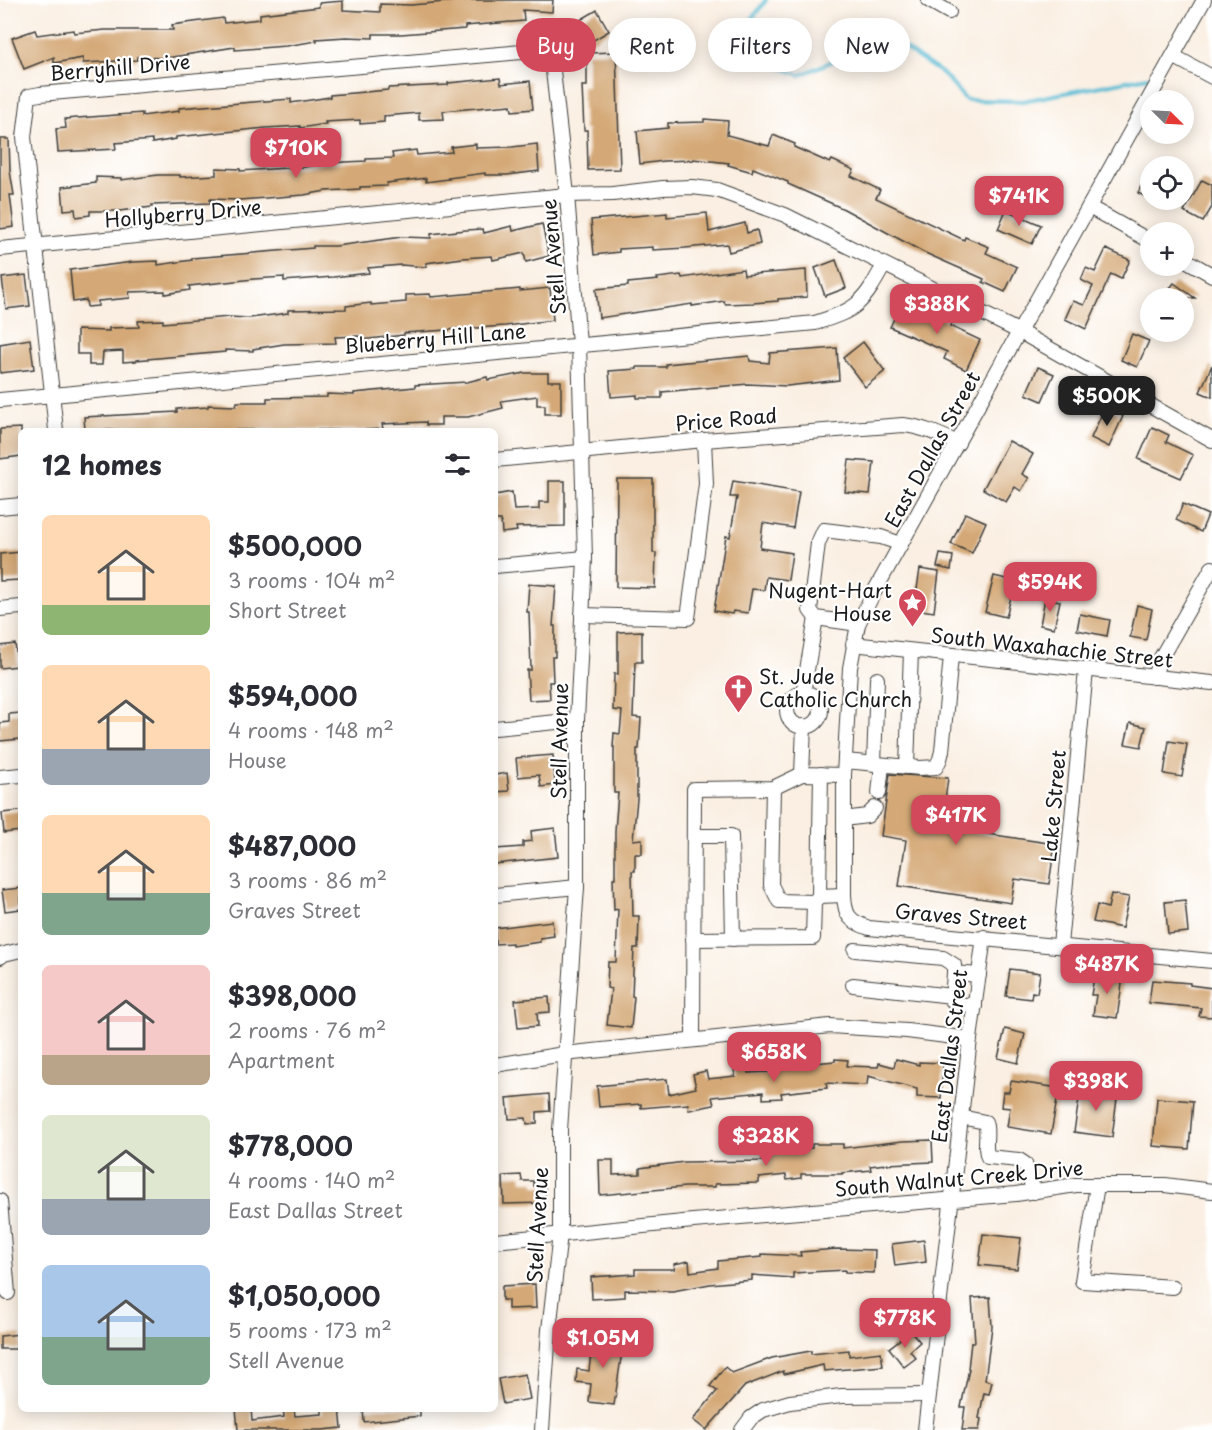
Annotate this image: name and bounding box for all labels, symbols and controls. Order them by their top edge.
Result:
chip: Buy [516,18,596,72]
chip: Rent [608,18,696,72]
chip: Filters [708,18,812,72]
chip: New [824,18,910,72]
street label: Berryhill Drive [49,46,191,88]
north arrow [1140,90,1194,144]
map controls [1140,90,1194,342]
pin: $710K [254,128,338,179]
text: $710K [264,132,328,162]
button: locate [1140,156,1194,210]
pin: $741K [977,176,1061,227]
text: $741K [989,180,1049,210]
street label: Hollyberry Drive [103,191,263,235]
street label: Stell Avenue [533,198,573,316]
button: + [1140,222,1194,276]
pin: $388K [895,284,979,335]
text: $388K [904,288,970,318]
button: − [1140,288,1194,342]
street label: Blueberry Hill Lane [343,315,527,361]
street label: East Dallas Street [877,365,987,533]
pin: $500K [1065,376,1149,427]
text: $500K [1072,380,1142,410]
street label: Price Road [674,400,778,438]
text: 12 homes [42,445,162,484]
icon: filters [441,448,474,481]
text: $500,000 [228,526,362,565]
icon: home [90,539,162,611]
pin: $594K [1008,562,1092,613]
text: 3 rooms · 104 m² [228,565,395,595]
text: $594K [1018,566,1082,596]
place label: Nugent-Hart House [768,575,892,628]
place icon: Nugent-Hart House [897,586,929,628]
text: Short Street [228,595,346,625]
street label: South Waxahachie Street [930,619,1174,675]
place label: St. Jude Catholic Church [759,661,912,714]
church icon: St. Jude Catholic Church [722,672,754,714]
text: $594,000 [228,676,358,715]
street label: Stell Avenue [543,682,575,800]
icon: home [90,689,162,761]
text: 4 rooms · 148 m² [228,715,394,745]
text: House [228,745,287,775]
street label: Lake Street [1033,748,1073,863]
pin: $417K [914,795,998,846]
text: $417K [925,799,987,829]
text: $487,000 [228,826,356,865]
icon: home [90,839,162,911]
text: 3 rooms · 86 m² [228,865,387,895]
text: Graves Street [228,895,361,925]
street label: Graves Street [894,895,1028,937]
pin: $487K [1065,944,1149,995]
text: $487K [1074,948,1140,978]
street label: East Dallas Street [923,968,975,1144]
text: $398,000 [228,976,356,1015]
icon: home [90,989,162,1061]
text: 2 rooms · 76 m² [228,1015,386,1045]
pin: $658K [732,1032,816,1083]
text: $658K [741,1036,807,1066]
text: Apartment [228,1045,335,1075]
pin: $398K [1054,1061,1138,1112]
text: $398K [1063,1065,1129,1095]
pin: $328K [724,1116,808,1167]
text: $328K [732,1120,800,1150]
text: $778,000 [228,1126,353,1165]
icon: home [90,1139,162,1211]
street label: South Walnut Creek Drive [834,1152,1084,1204]
text: 4 rooms · 140 m² [228,1165,395,1195]
street label: Stell Avenue [519,1166,555,1284]
text: East Dallas Street [228,1195,403,1225]
text: $1,050,000 [228,1276,381,1315]
icon: home [90,1289,162,1361]
pin: $778K [863,1298,947,1349]
text: $778K [874,1302,936,1332]
text: 5 rooms · 173 m² [228,1315,392,1345]
pin: $1.05M [554,1318,652,1369]
text: $1.05M [566,1322,640,1352]
text: Stell Avenue [228,1345,345,1375]

